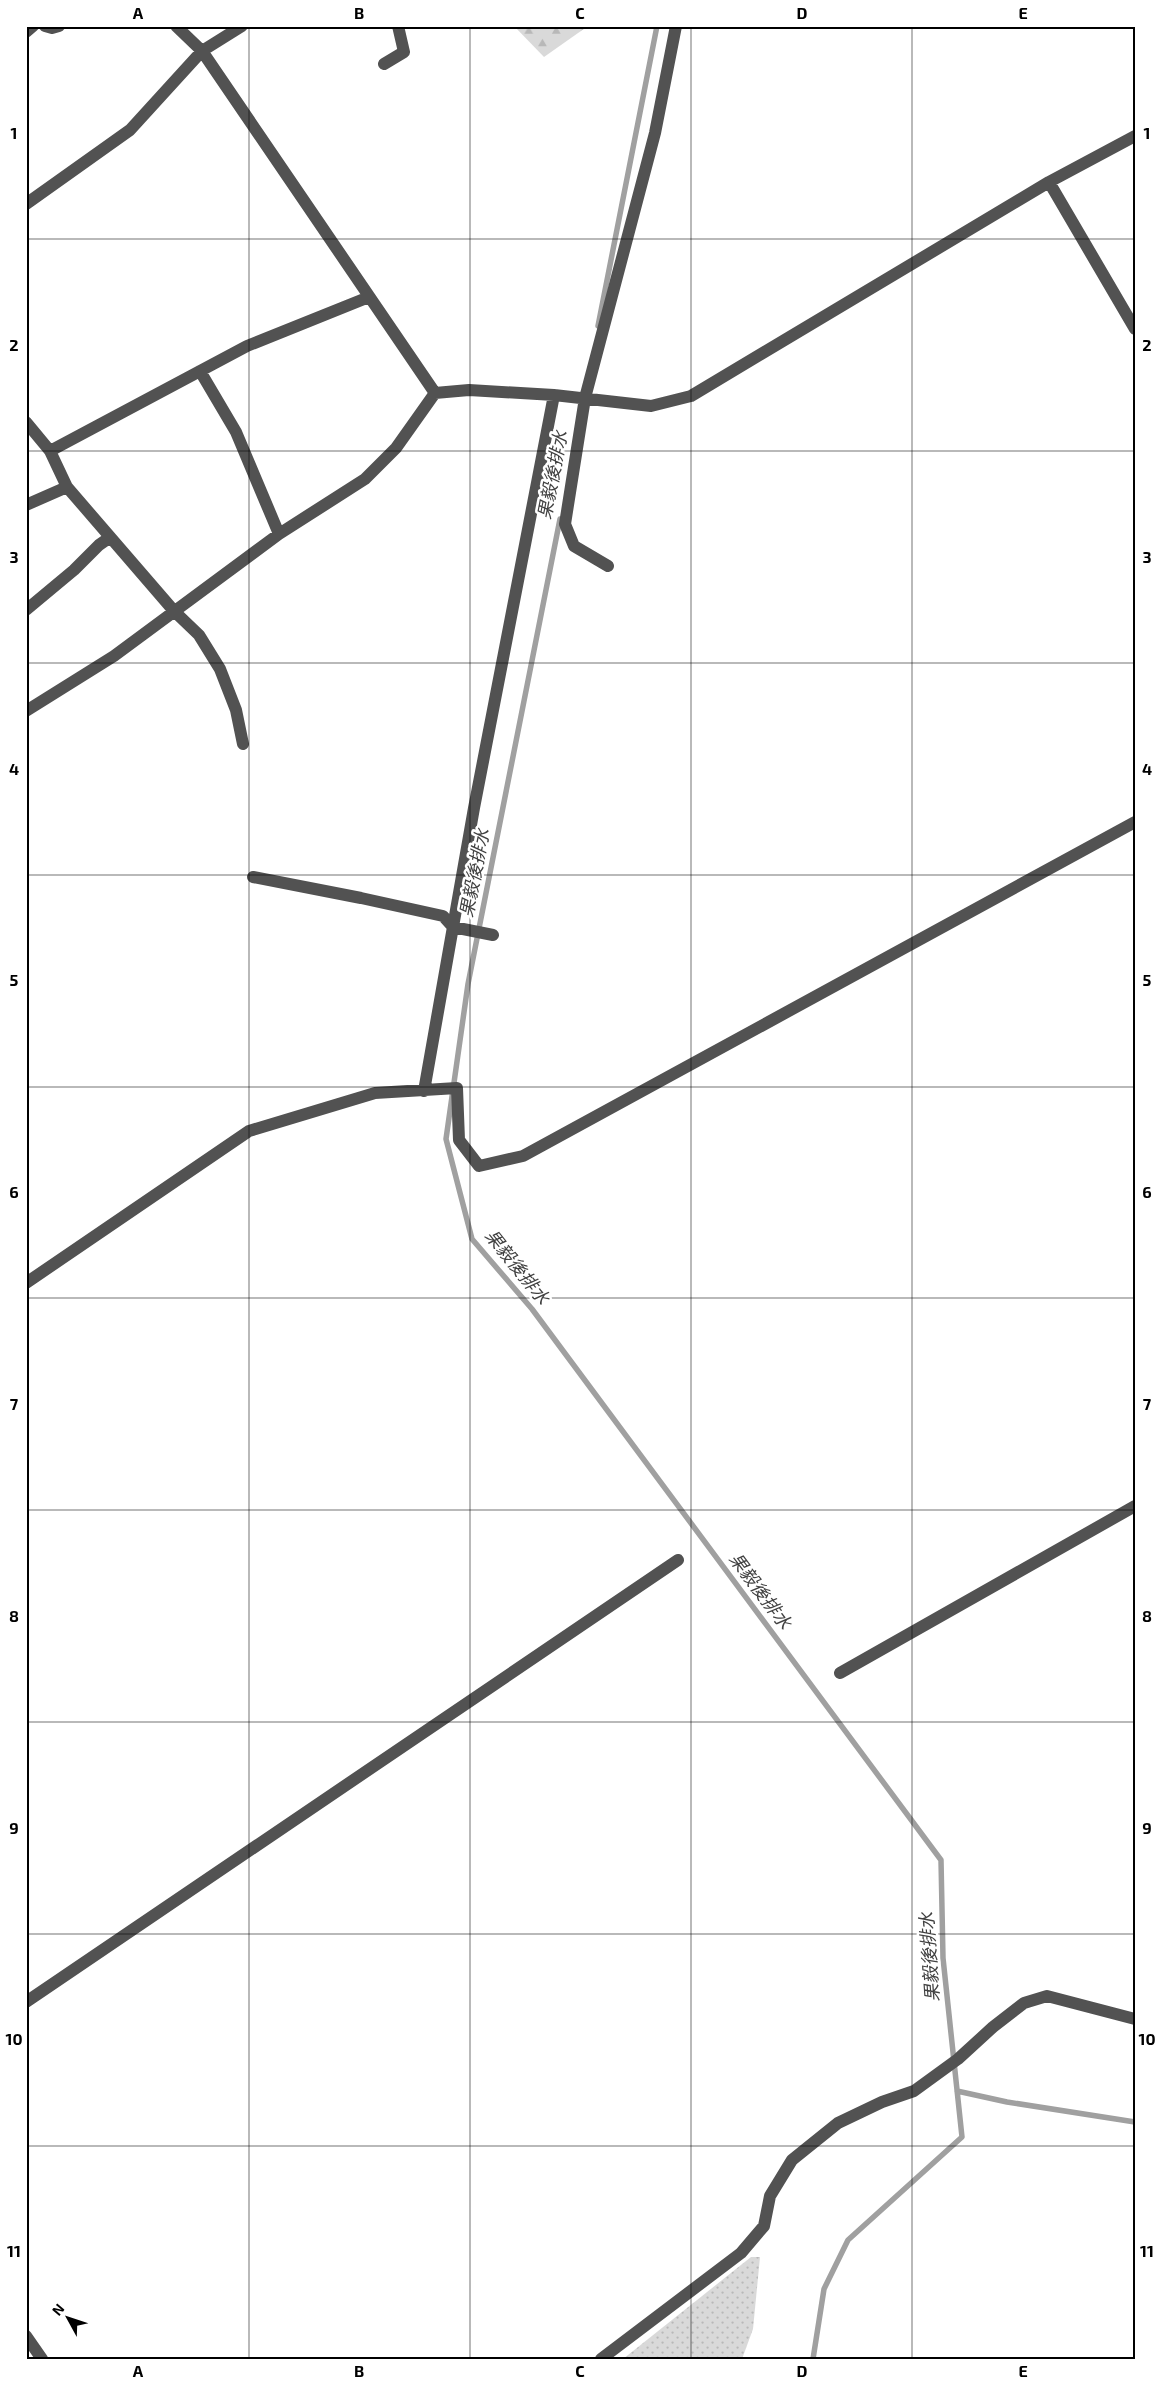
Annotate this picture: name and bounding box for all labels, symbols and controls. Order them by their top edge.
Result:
text: A [133,3,144,22]
text: B [354,3,364,22]
text: C [575,3,585,22]
text: D [797,3,808,22]
text: E [1018,3,1028,22]
text: 1 [11,123,17,142]
text: 1 [1144,123,1150,142]
text: 2 [9,335,19,354]
text: 2 [1142,335,1152,354]
water label: 果毅後排水 [533,428,572,521]
text: 3 [9,547,19,566]
text: 3 [1142,547,1152,566]
text: 4 [9,759,19,778]
text: 4 [1142,759,1152,778]
water label: 果毅後排水 [455,826,494,919]
text: 5 [10,970,19,989]
text: 5 [1143,970,1152,989]
text: 6 [9,1182,19,1201]
text: 6 [1142,1182,1152,1201]
water label: 果毅後排水 [481,1224,555,1309]
text: 7 [10,1394,19,1413]
text: 7 [1143,1394,1152,1413]
water label: 果毅後排水 [725,1548,797,1634]
text: 8 [9,1606,19,1625]
text: 8 [1142,1606,1152,1625]
text: 9 [9,1818,19,1837]
text: 9 [1142,1818,1152,1837]
water label: 果毅後排水 [915,1910,943,2003]
text: 10 [5,2029,23,2048]
text: 10 [1138,2029,1156,2048]
text: 11 [7,2241,21,2260]
text: 11 [1140,2241,1154,2260]
north arrow [42,2292,92,2342]
text: N [48,2300,67,2319]
text: A [133,2361,144,2380]
text: B [354,2361,364,2380]
text: C [575,2361,585,2380]
text: D [797,2361,808,2380]
text: E [1018,2361,1028,2380]

